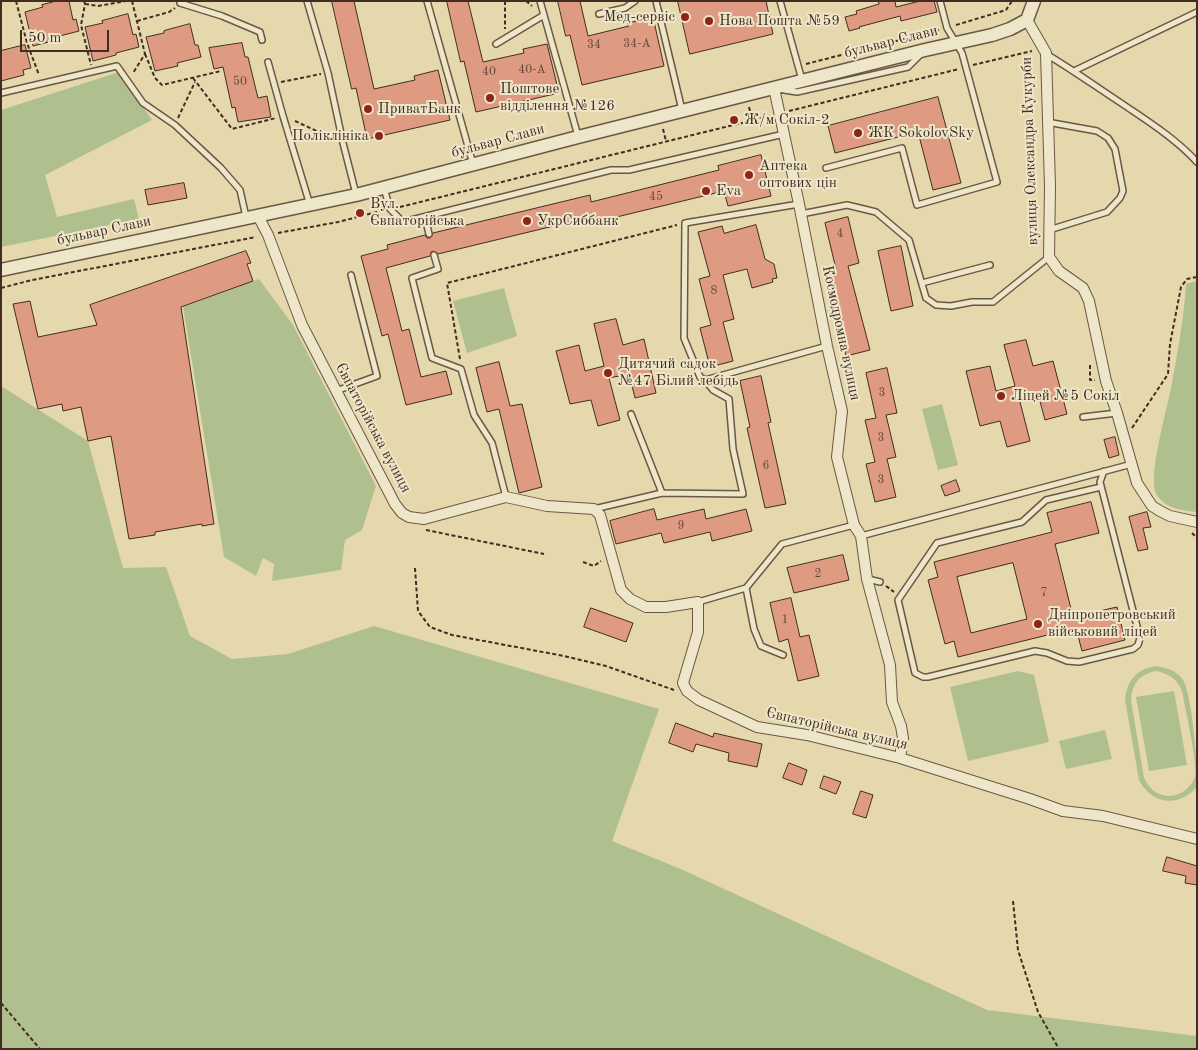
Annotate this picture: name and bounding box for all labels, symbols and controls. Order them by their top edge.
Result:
place label: Мед-сервіс [604,8,675,26]
marker: Мед-сервіс [679,11,691,23]
place label: Нова Пошта №59 [719,12,840,30]
marker: Нова Пошта №59 [703,15,715,27]
scale bar [22,20,111,52]
street label: бульвар Слави [842,22,940,62]
text: 50 m [28,31,62,46]
house number: 34-А [623,37,651,51]
house number: 34 [587,38,601,52]
street label: вулиця Олександра Кукурби [1018,56,1042,246]
house number: 40-А [518,63,546,77]
house number: 40 [482,65,496,79]
house number: 50 [233,75,247,89]
place label: Поштове відділення №126 [500,80,615,115]
marker: Поштове відділення №126 [484,92,496,104]
place label: ПриватБанк [378,100,461,118]
marker: ПриватБанк [362,103,374,115]
place label: Ж/м Сокіл-2 [744,111,830,129]
marker: Ж/м Сокіл-2 [728,114,740,126]
street label: бульвар Слави [449,120,547,162]
place label: ЖК SokolovSky [868,124,974,142]
place label: Поліклініка [292,127,369,145]
marker: ЖК SokolovSky [852,127,864,139]
marker: Поліклініка [373,130,385,142]
place label: Аптека оптових цін [759,157,837,192]
marker: Аптека оптових цін [743,169,755,181]
place label: Eva [716,182,741,200]
marker: Eva [700,185,712,197]
house number: 45 [649,190,663,204]
place label: Вул. Євпаторійська [370,195,465,230]
marker: Вул. Євпаторійська [354,207,366,219]
street label: бульвар Слави [55,212,153,250]
place label: УкрСиббанк [537,212,619,230]
marker: УкрСиббанк [521,215,533,227]
house number: 4 [837,227,843,241]
street label: Космодромна вулиця [818,264,864,402]
house number: 8 [711,284,717,298]
place label: Дитячий садок №47 Білий лебідь [618,355,738,390]
street label: Євпаторійська вулиця [331,360,415,496]
marker: Дитячий садок №47 Білий лебідь [602,367,614,379]
house number: 3 [879,386,885,400]
place label: Ліцей №5 Сокіл [1011,387,1120,405]
marker: Ліцей №5 Сокіл [995,390,1007,402]
house number: 3 [878,431,884,445]
house number: 6 [763,459,769,473]
house number: 3 [878,473,884,487]
house number: 9 [678,519,684,533]
house number: 2 [815,567,821,581]
house number: 7 [1041,586,1047,600]
place label: Дніпропетровський військовий ліцей [1048,606,1176,641]
house number: 1 [782,613,788,627]
marker: Дніпропетровський військовий ліцей [1032,618,1044,630]
street label: Євпаторійська вулиця [764,704,910,754]

